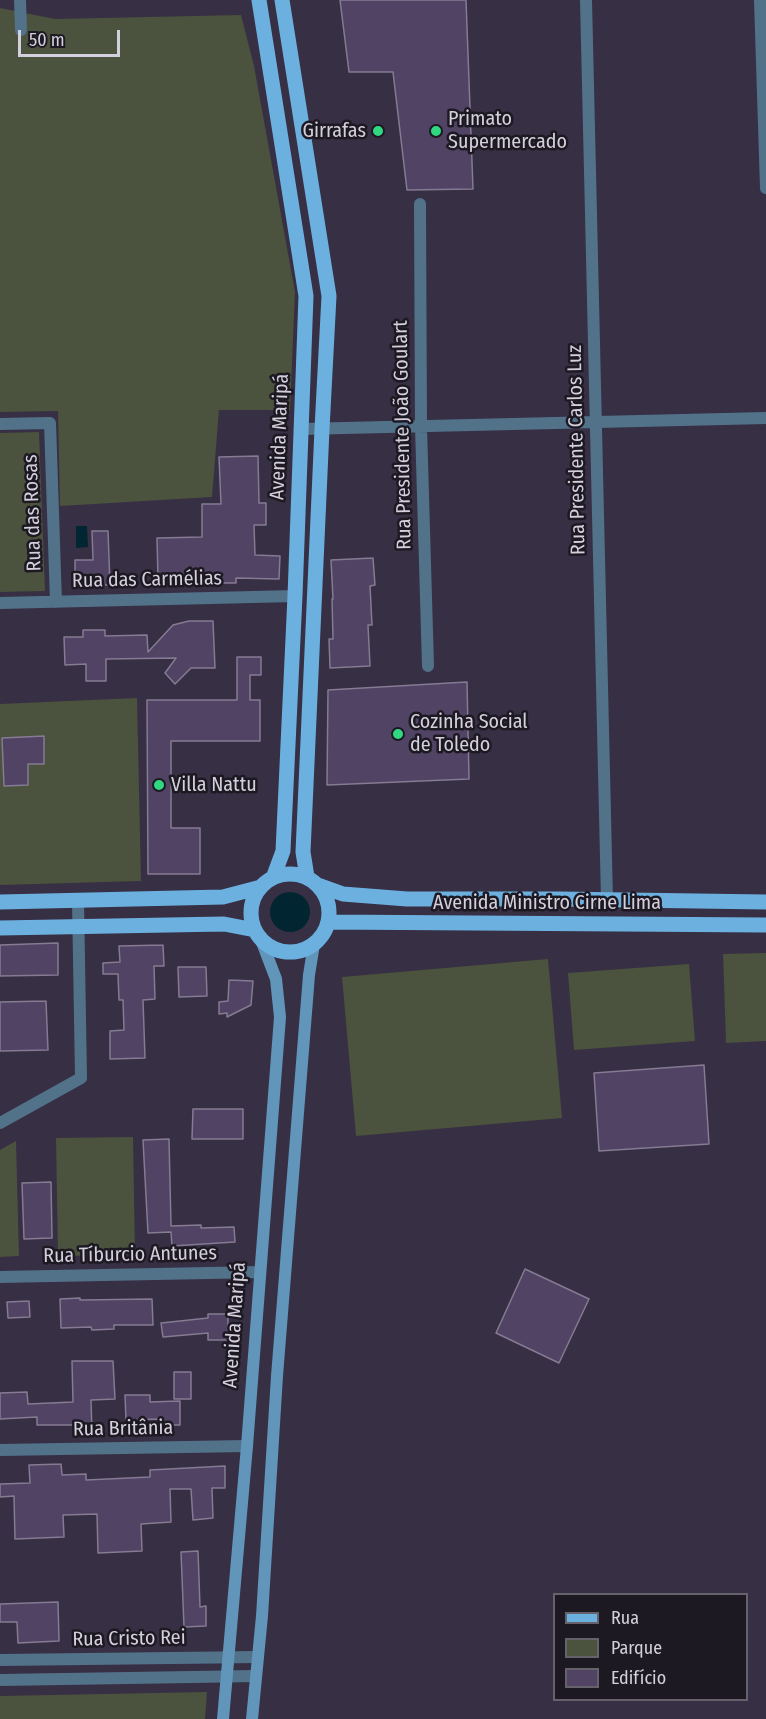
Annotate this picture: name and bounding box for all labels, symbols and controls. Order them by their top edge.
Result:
scale bar [21,18,123,56]
text: 50 m [29,29,65,51]
place label: Primato Supermercado [448,107,567,154]
place label: Girrafas [302,119,366,143]
marker: Girrafas [371,124,385,138]
marker: Primato Supermercado [429,124,443,138]
street label: Rua Presidente João Goulart [389,320,417,550]
street label: Rua Presidente Carlos Luz [563,345,591,555]
street label: Avenida Maripá [266,373,294,501]
street label: Rua das Rosas [19,454,47,572]
street label: Rua das Carmélias [72,567,222,593]
place label: Cozinha Social de Toledo [410,710,528,757]
marker: Cozinha Social de Toledo [391,727,405,741]
place label: Villa Nattu [171,773,257,797]
marker: Villa Nattu [152,778,166,792]
street label: Avenida Ministro Cirne Lima [433,891,661,915]
street label: Rua Tíburcio Antunes [43,1241,217,1269]
street label: Avenida Maripá [219,1261,251,1389]
street label: Rua Britânia [73,1416,173,1442]
legend [553,1593,748,1701]
text: Rua [611,1607,639,1629]
street label: Rua Cristo Rei [72,1626,186,1652]
text: Parque [611,1637,662,1659]
text: Edifício [611,1667,666,1689]

